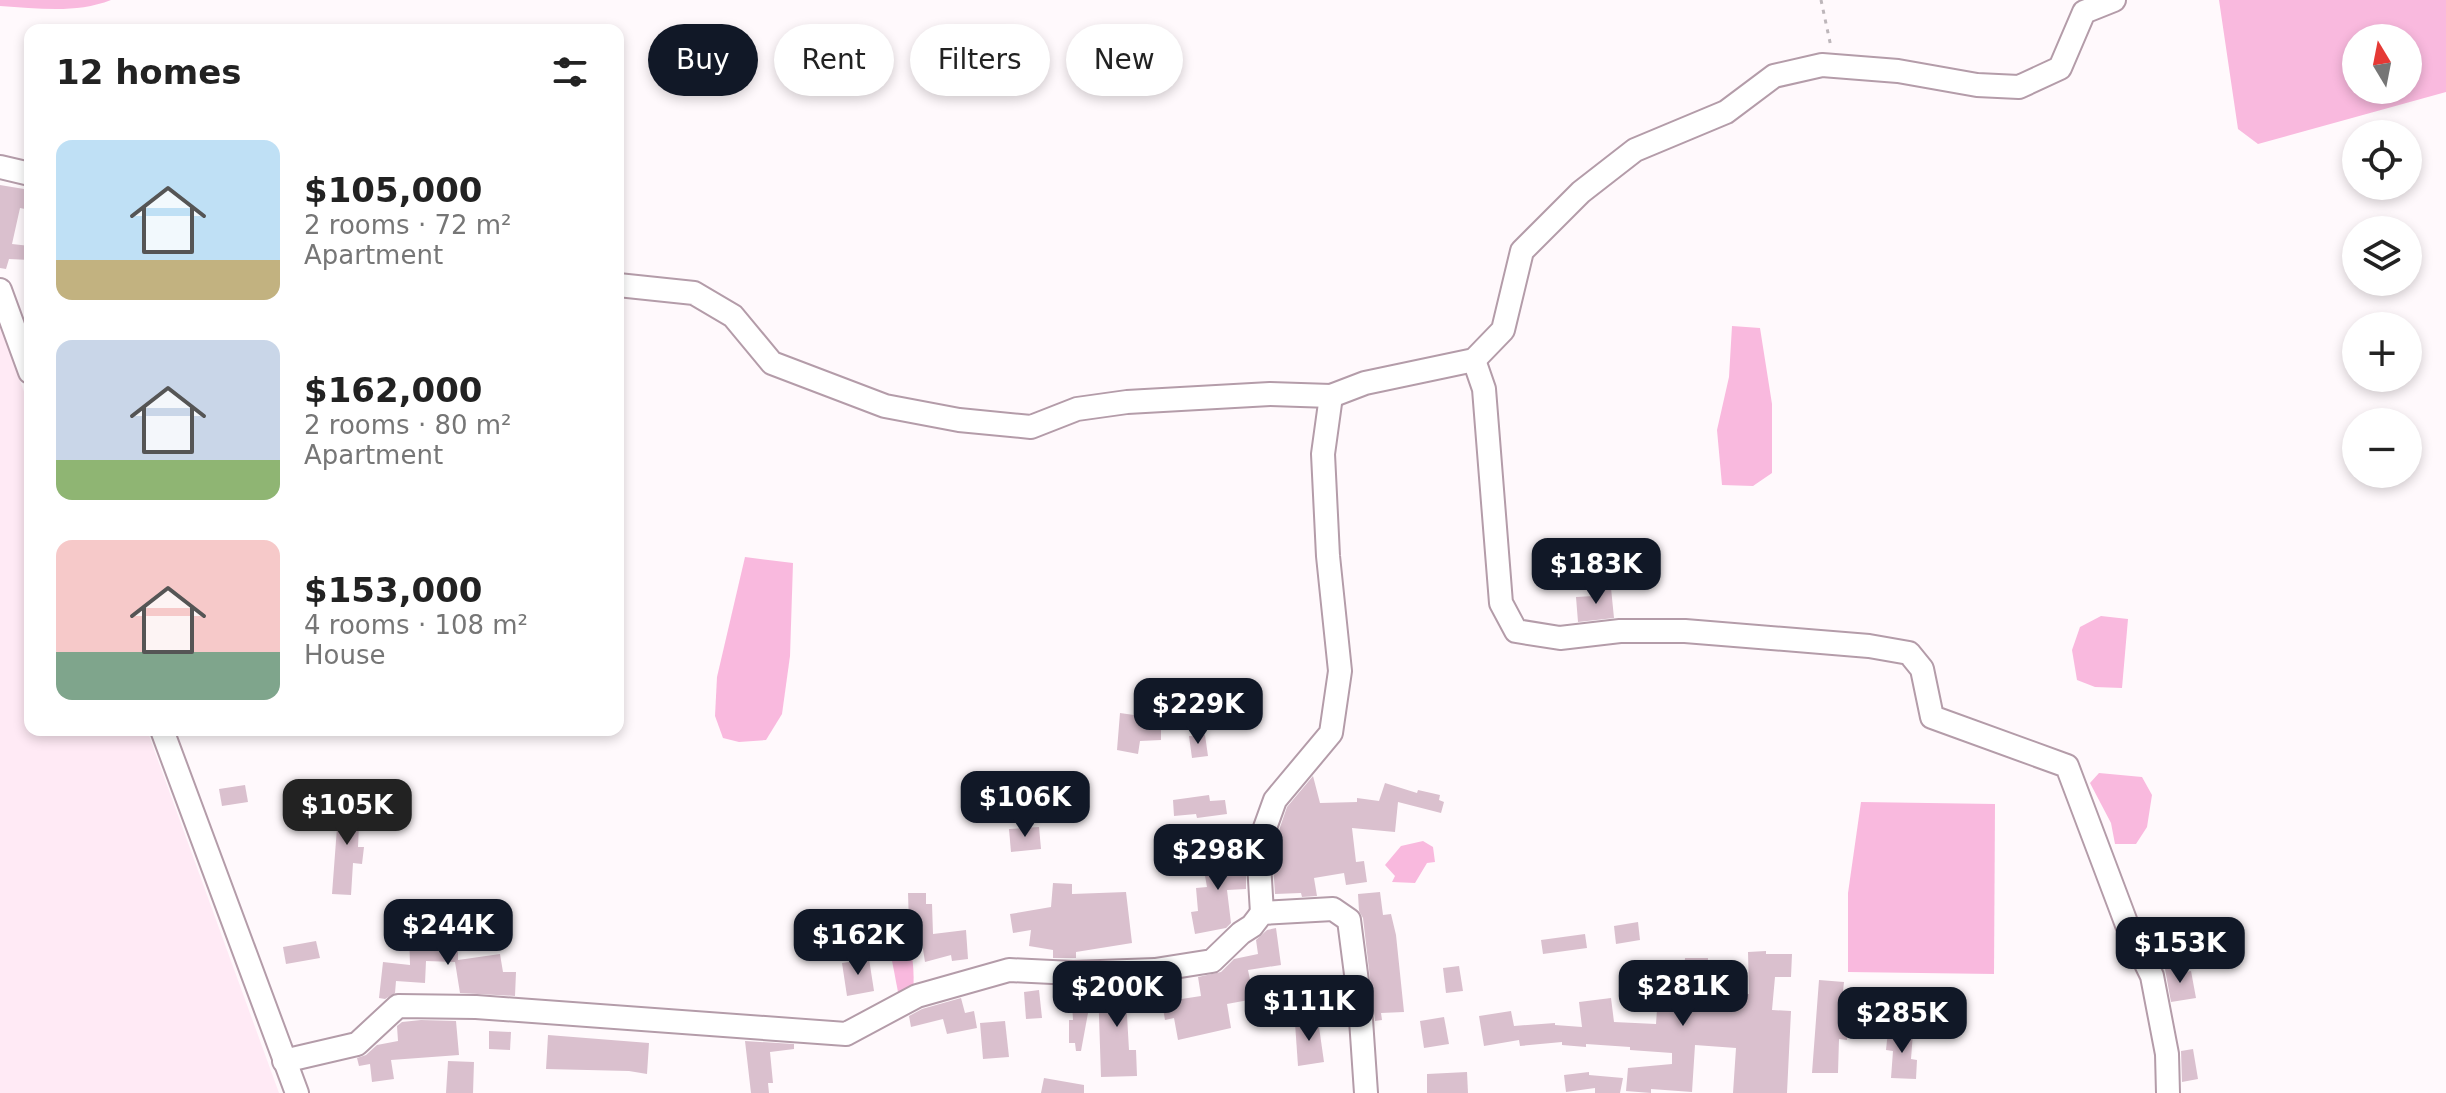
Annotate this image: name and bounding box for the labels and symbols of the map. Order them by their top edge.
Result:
north arrow [2342,24,2422,104]
pin: $183K [1540,538,1652,606]
pin: $229K [1142,678,1254,746]
pin: $106K [969,771,1081,839]
pin: $105K [291,779,403,847]
pin: $298K [1162,824,1274,892]
pin: $244K [392,899,504,967]
pin: $162K [802,909,914,977]
pin: $153K [2124,917,2236,985]
pin: $281K [1627,960,1739,1028]
pin: $200K [1061,961,1173,1029]
pin: $111K [1253,975,1365,1043]
pin: $285K [1846,987,1958,1055]

